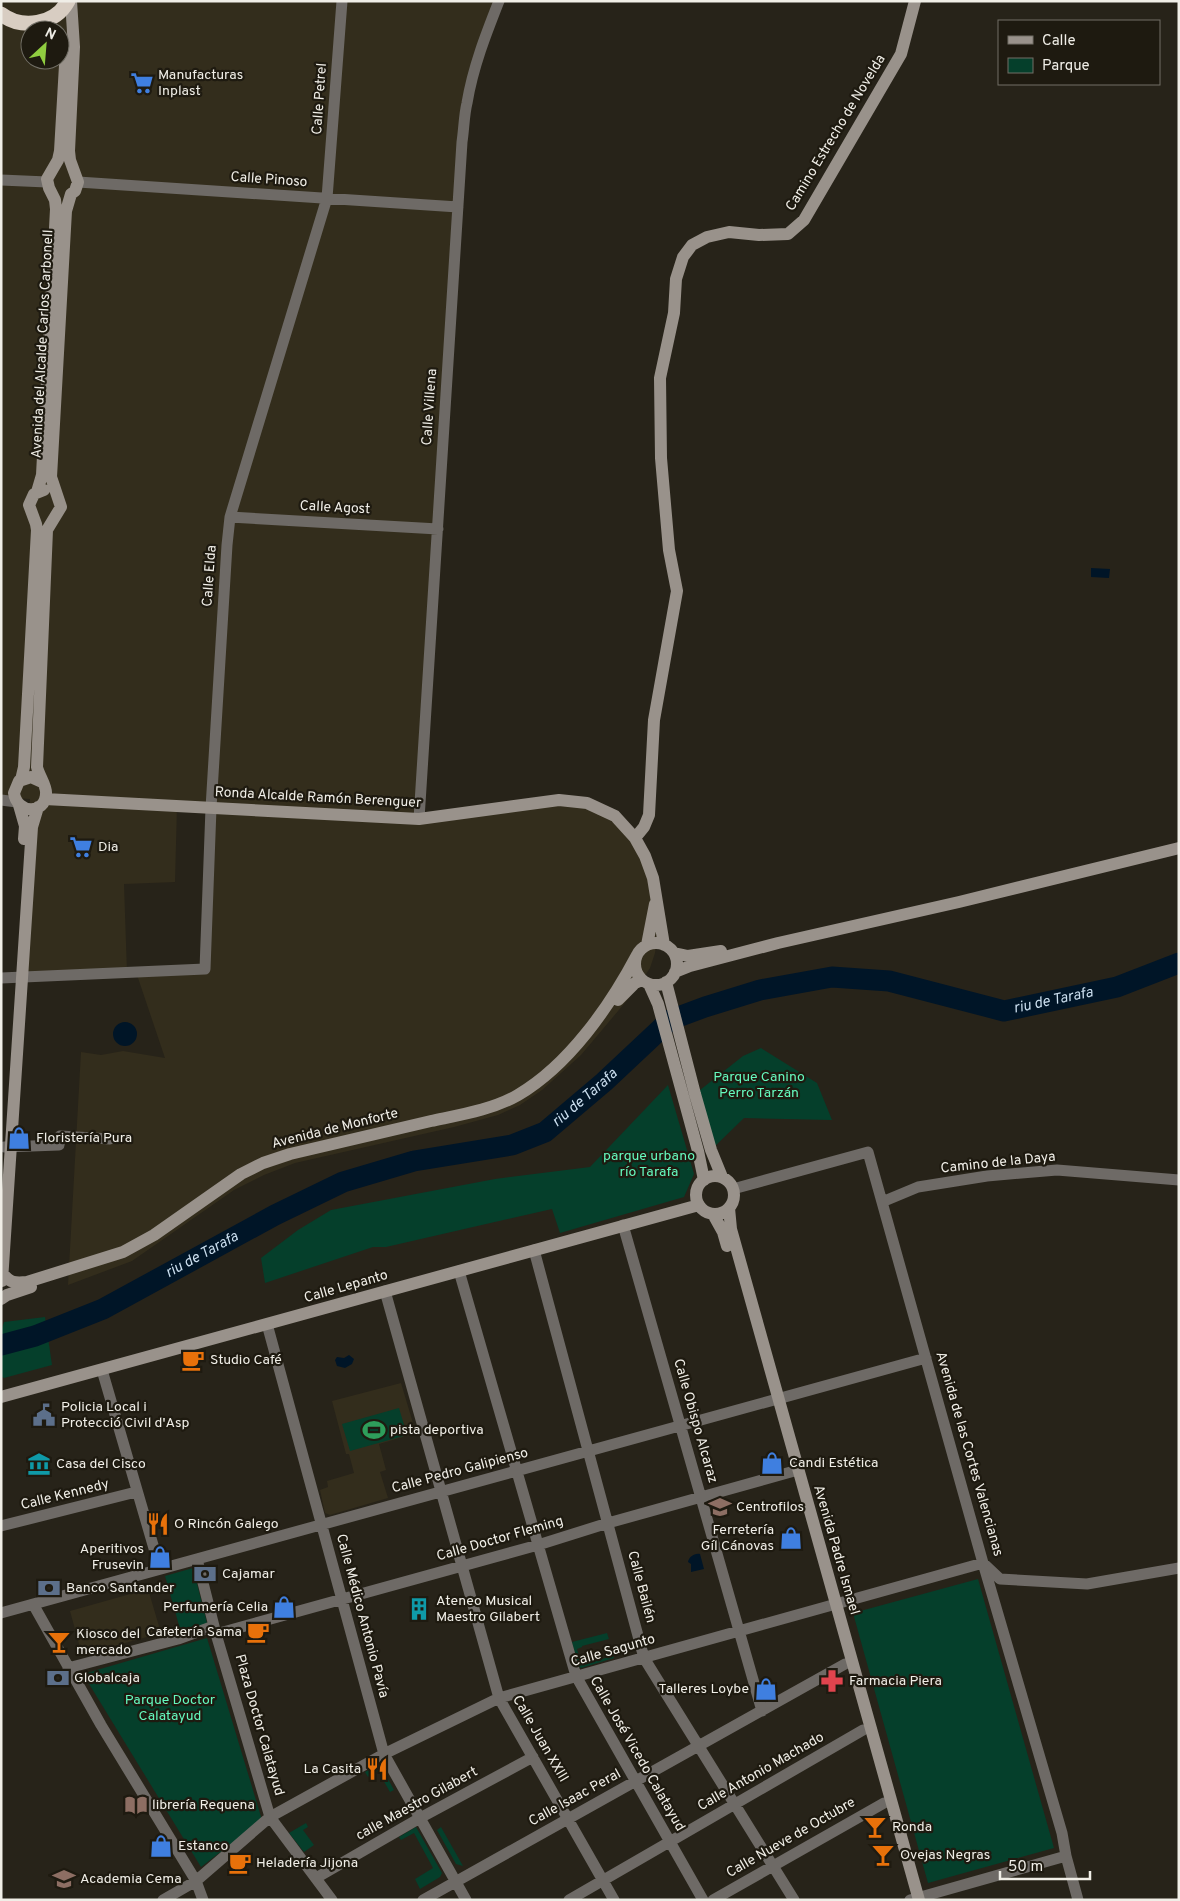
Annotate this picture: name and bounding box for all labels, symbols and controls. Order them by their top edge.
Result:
north arrow [20,20,70,70]
legend [998,20,1160,85]
text: N [42,25,58,45]
text: Calle [1042,32,1076,51]
street label: Camino Estrecho de Novelda [782,52,890,214]
text: Parque [1042,57,1090,76]
street label: Calle Petrel [309,63,331,135]
place label: Manufacturas Inplast [158,67,243,100]
supermarket icon: Manufacturas Inplast [129,70,155,96]
street label: Calle Pinoso [230,169,308,191]
street label: Avenida del Alcalde Carlos Carbonell [29,229,57,459]
street label: Calle Villena [419,368,441,446]
street label: Calle Agost [299,498,371,518]
street label: Calle Elda [199,545,221,607]
street label: Ronda Alcalde Ramón Berenguer [214,784,422,812]
supermarket icon: Dia [68,834,94,860]
place label: Dia [98,839,118,856]
water label: riu de Tarafa [1012,983,1095,1018]
water label: riu de Tarafa [548,1064,622,1132]
park label: Parque Canino Perro Tarzán [713,1069,805,1102]
street label: Avenida de Monforte [270,1105,400,1153]
shop icon: Floristería Pura [6,1125,32,1151]
place label: Floristería Pura [36,1130,132,1147]
park label: parque urbano río Tarafa [603,1148,695,1181]
street label: Camino de la Daya [940,1149,1056,1177]
water label: riu de Tarafa [162,1227,242,1283]
street label: Calle Lepanto [302,1267,390,1307]
cafe icon: Studio Café [180,1347,206,1373]
street label: Avenida de las Cortes Valencianas [932,1350,1006,1558]
place label: Studio Café [210,1352,282,1369]
street label: Calle Obispo Alcaraz [669,1357,721,1485]
place label: Policia Local i Protecció Civil d'Asp [61,1399,189,1432]
public building icon: Policia Local i Protecció Civil d'Asp [31,1402,57,1428]
sports icon: pista deportiva [361,1417,387,1443]
place label: pista deportiva [390,1422,484,1439]
street label: Calle Pedro Galipienso [390,1445,530,1497]
shop icon: Candi Estética [759,1450,785,1476]
museum icon: Casa del Cisco [26,1451,52,1477]
place label: Candi Estética [789,1455,878,1472]
place label: Casa del Cisco [56,1456,146,1473]
street label: Calle Kennedy [19,1476,111,1514]
street label: Avenida Padre Ismael [809,1483,863,1617]
school or university icon: Centrofilos [707,1494,733,1520]
place label: Centrofilos [736,1499,804,1516]
restaurant icon: O Rincón Galego [145,1511,171,1537]
street label: Calle Doctor Fleming [435,1513,565,1565]
place label: O Rincón Galego [174,1516,279,1533]
place label: Ferretería Gíl Cánovas [701,1522,774,1555]
shop icon: Ferretería Gíl Cánovas [778,1525,804,1551]
street label: Calle Médico Antonio Pavía [332,1532,392,1700]
place label: Aperitivos Frusevin [80,1541,144,1574]
shop icon: Aperitivos Frusevin [147,1544,173,1570]
street label: Calle Bailén [623,1549,659,1625]
bank icon: Cajamar [192,1561,218,1587]
place label: Cajamar [222,1566,275,1583]
bank icon: Banco Santander [36,1575,62,1601]
place label: Banco Santander [66,1580,175,1597]
place label: Ateneo Musical Maestro Gilabert [436,1593,540,1626]
shop icon: Perfumería Celia [271,1594,297,1620]
building icon: Ateneo Musical Maestro Gilabert [406,1596,432,1622]
place label: Perfumería Celia [163,1599,268,1616]
cafe icon: Cafetería Sama [245,1619,271,1645]
place label: Cafetería Sama [146,1624,242,1641]
place label: Kiosco del mercado [76,1626,140,1659]
bar icon: Kiosco del mercado [46,1629,72,1655]
street label: Calle Sagunto [569,1631,657,1671]
street label: Plaza Doctor Calatayud [231,1652,287,1798]
bank icon: Globalcaja [45,1665,71,1691]
pharmacy icon: Farmacia Piera [819,1668,845,1694]
place label: Globalcaja [74,1670,140,1687]
place label: Farmacia Piera [849,1673,942,1690]
street label: Calle José Vicedo Calatayud [586,1674,688,1834]
shop icon: Talleres Loybe [753,1676,779,1702]
place label: Talleres Loybe [658,1681,749,1698]
park label: Parque Doctor Calatayud [125,1692,216,1725]
street label: Calle Juan XXIII [508,1693,572,1785]
street label: Calle Antonio Machado [695,1729,827,1815]
restaurant icon: La Casita [364,1756,390,1782]
place label: La Casita [303,1761,361,1778]
street label: calle Maestro Gilabert [353,1763,481,1845]
street label: Calle Isaac Peral [526,1766,624,1830]
library icon: librería Requena [123,1792,149,1818]
street label: Calle Nueve de Octubre [723,1794,859,1882]
place label: librería Requena [152,1797,255,1814]
bar icon: Ronda [862,1814,888,1840]
place label: Ronda [892,1819,932,1836]
shop icon: Estanco [148,1833,174,1859]
place label: Estanco [178,1838,228,1855]
bar icon: Ovejas Negras [870,1842,896,1868]
place label: Ovejas Negras [900,1847,990,1864]
scale bar [1000,1848,1090,1880]
cafe icon: Heladería Jijona [227,1850,253,1876]
place label: Heladería Jijona [256,1855,358,1872]
text: 50 m [1008,1858,1043,1877]
school or university icon: Academia Cema [51,1866,77,1892]
place label: Academia Cema [80,1871,182,1888]

